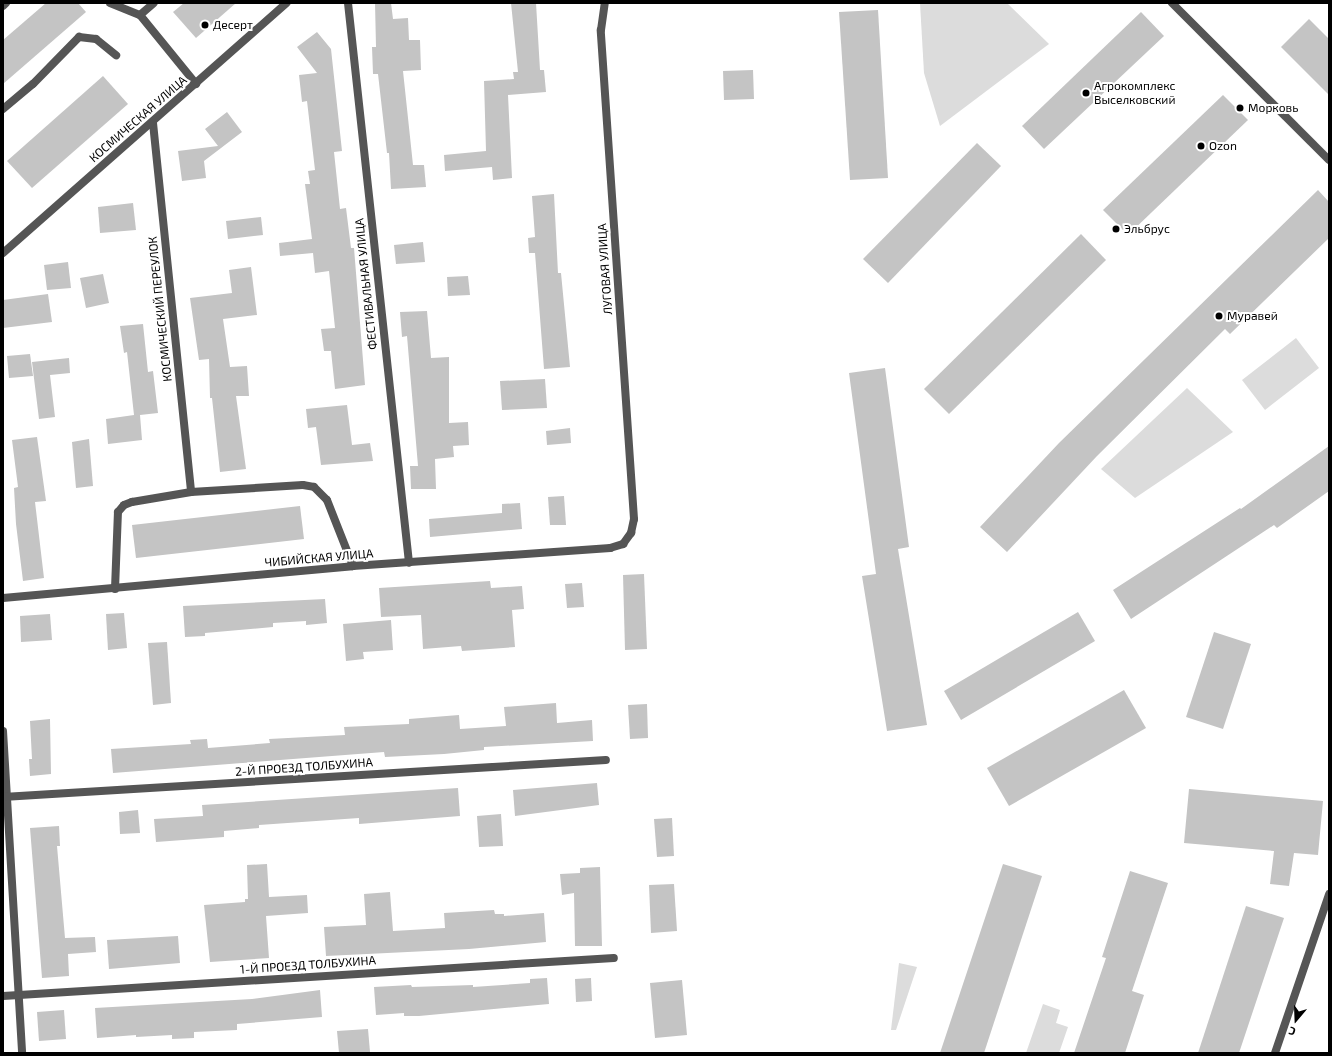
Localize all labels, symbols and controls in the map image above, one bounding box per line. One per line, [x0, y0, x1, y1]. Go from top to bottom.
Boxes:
place label: Десерт [213, 18, 253, 32]
marker: Десерт [200, 20, 210, 30]
street label: КОСМИЧЕСКАЯ УЛИЦА [86, 73, 190, 165]
place label: Агрокомплекс Выселковский [1094, 79, 1175, 107]
marker: Агрокомплекс Выселковский [1081, 88, 1091, 98]
place label: Морковь [1248, 101, 1298, 115]
marker: Морковь [1235, 103, 1245, 113]
place label: Ozon [1209, 139, 1237, 153]
marker: Ozon [1196, 141, 1206, 151]
street label: ФЕСТИВАЛЬНАЯ УЛИЦА [352, 218, 380, 350]
place label: Эльбрус [1124, 222, 1170, 236]
street label: ЛУГОВАЯ УЛИЦА [595, 223, 615, 315]
marker: Эльбрус [1111, 224, 1121, 234]
street label: КОСМИЧЕСКИЙ ПЕРЕУЛОК [145, 236, 175, 382]
place label: Муравей [1227, 309, 1278, 323]
marker: Муравей [1214, 311, 1224, 321]
street label: ЧИБИЙСКАЯ УЛИЦА [264, 546, 374, 570]
street label: 2-Й ПРОЕЗД ТОЛБУХИНА [235, 755, 373, 779]
street label: 1-Й ПРОЕЗД ТОЛБУХИНА [240, 953, 376, 977]
north arrow [1276, 1000, 1316, 1040]
text: С [1287, 1025, 1297, 1039]

